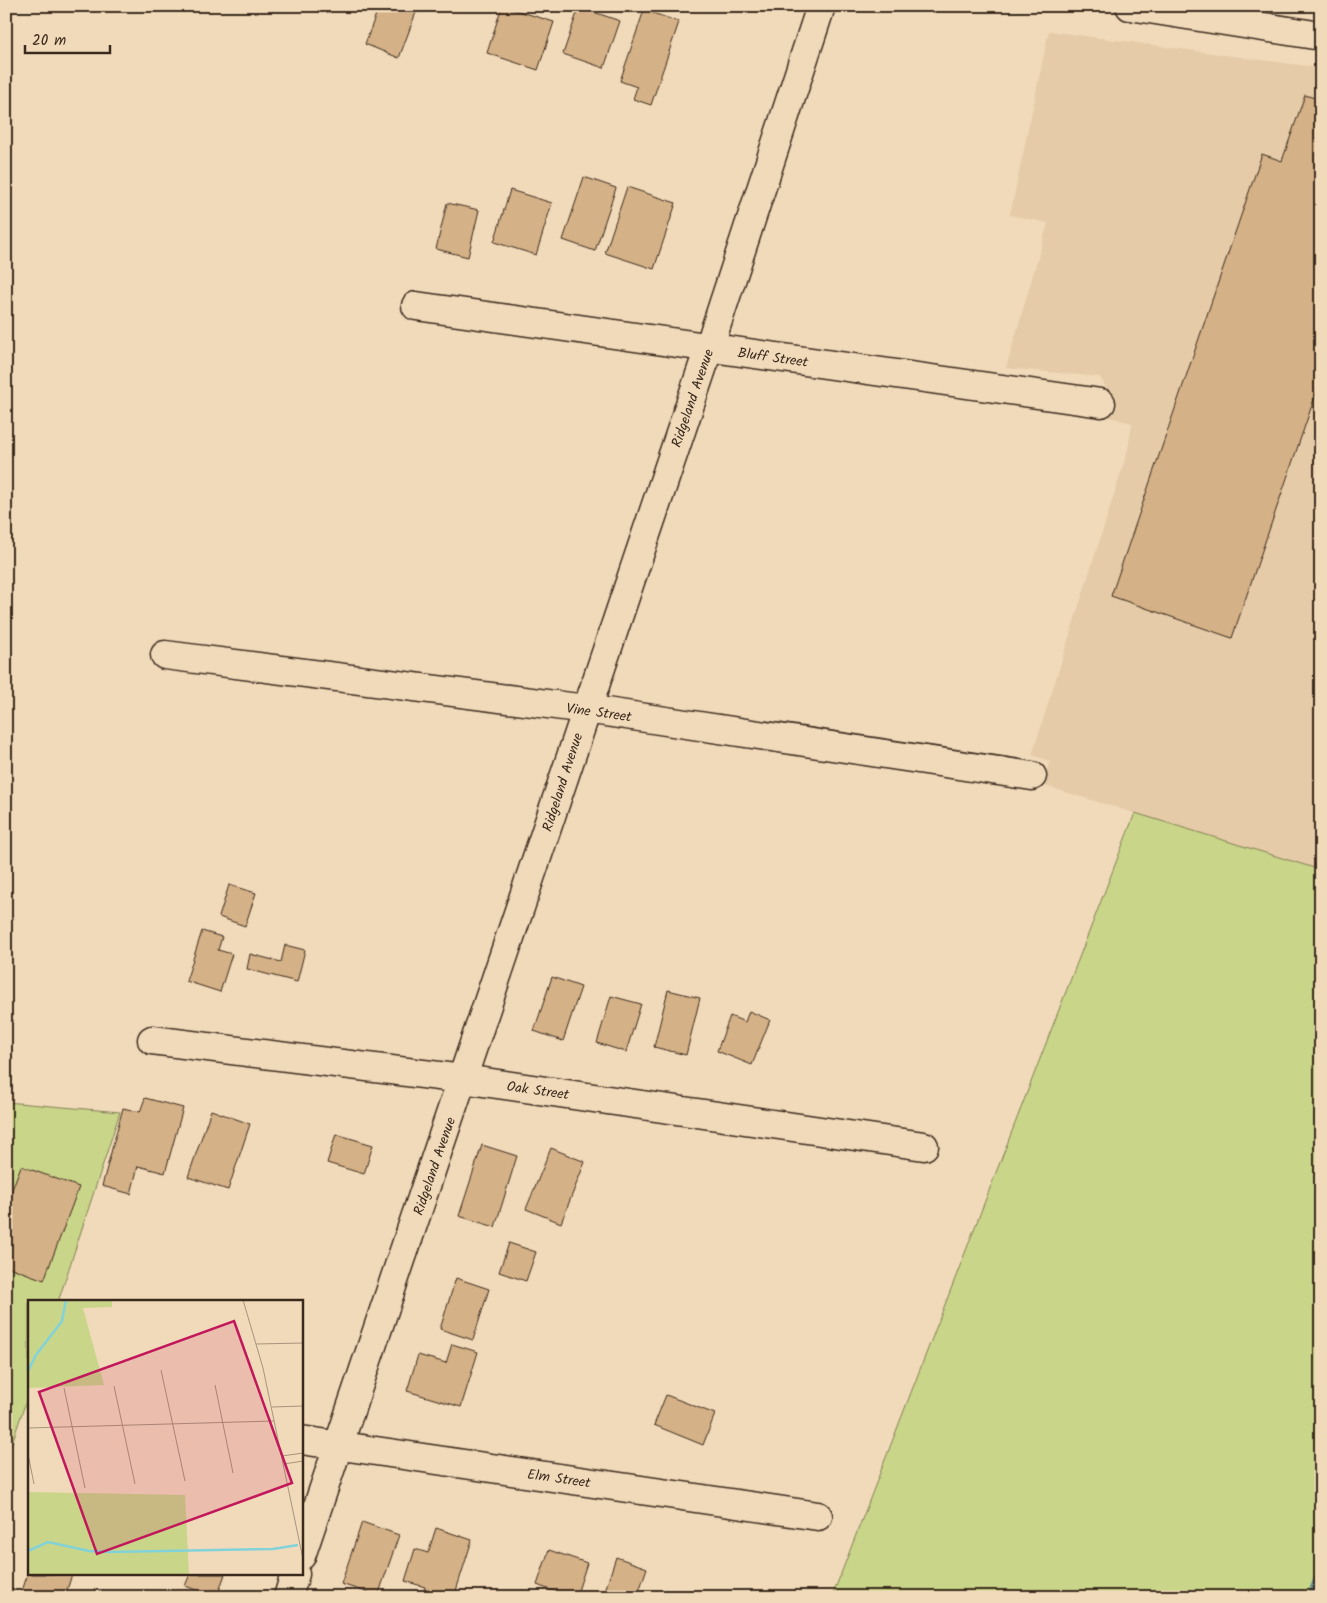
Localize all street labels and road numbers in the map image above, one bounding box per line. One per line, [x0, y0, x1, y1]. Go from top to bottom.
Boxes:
street label: Bluff Street [736, 342, 810, 374]
street label: Ridgeland Avenue [666, 346, 720, 450]
street label: Vine Street [565, 698, 633, 729]
street label: Ridgeland Avenue [537, 729, 589, 835]
street label: Oak Street [505, 1076, 571, 1106]
street label: Ridgeland Avenue [408, 1114, 462, 1218]
street label: Elm Street [526, 1464, 593, 1494]

